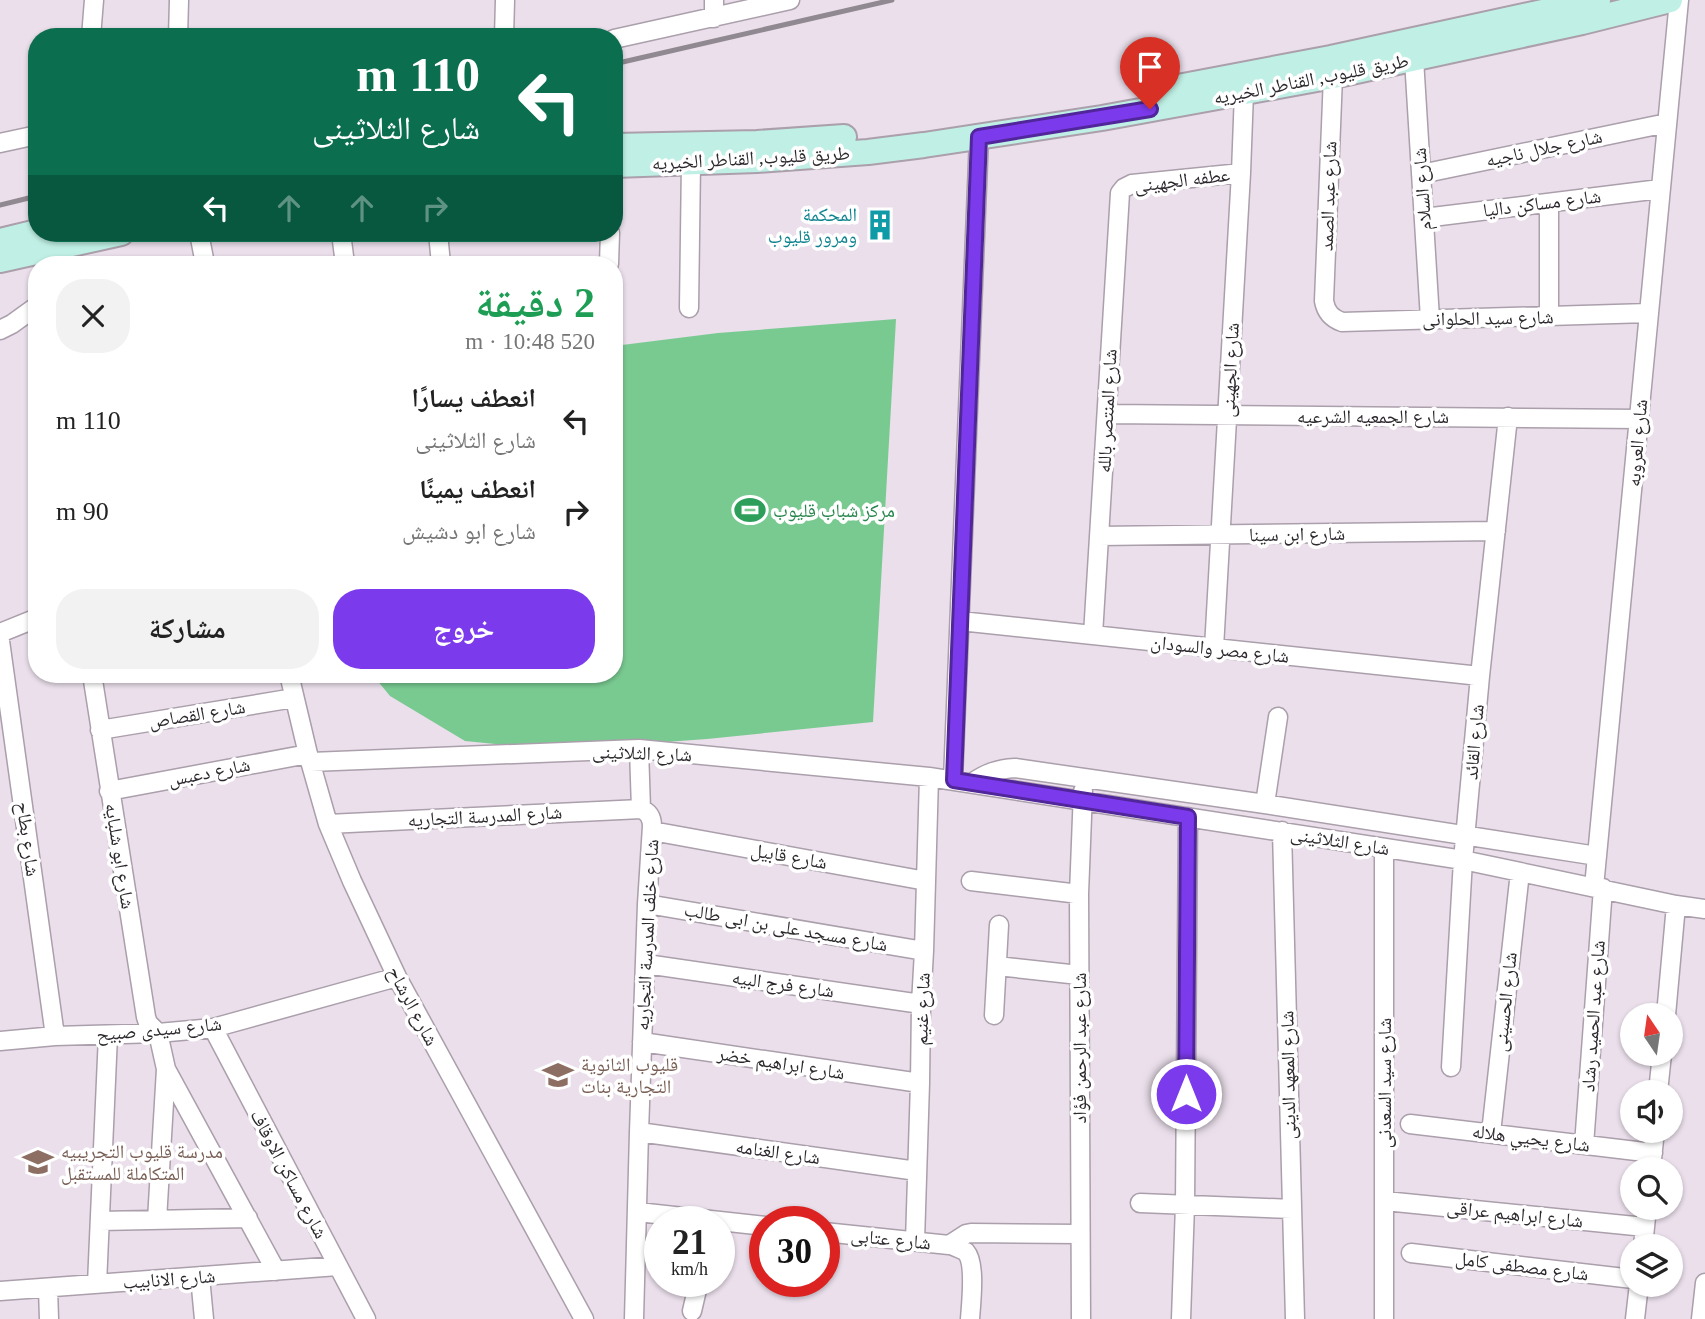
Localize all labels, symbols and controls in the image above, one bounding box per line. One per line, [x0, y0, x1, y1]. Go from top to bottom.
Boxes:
pin [1120, 37, 1180, 109]
text: 110 m [356, 47, 480, 102]
icon: arrive [1131, 48, 1169, 86]
street label: طريق قليوب, القناطر الخيريه [1212, 50, 1411, 109]
icon: left [504, 56, 595, 147]
text: شارع الثلاثينى [312, 110, 480, 146]
street label: شارع جلال ناجيه [1484, 125, 1604, 172]
street label: شارع عبد الصمد [1316, 141, 1341, 251]
street label: طريق قليوب, القناطر الخيريه [651, 142, 851, 175]
street label: شارع السلام [1409, 147, 1438, 231]
street label: عطفه الجهينى [1133, 164, 1232, 197]
street label: شارع مساكن داليا [1482, 185, 1602, 222]
icon: left [197, 189, 235, 227]
icon: ahead [270, 189, 308, 227]
icon: ahead [343, 189, 381, 227]
icon: right [416, 189, 454, 227]
place label: المحكمة ومرور قليوب [768, 204, 857, 248]
building icon: المحكمة ومرور قليوب [863, 208, 897, 242]
button: close [56, 279, 130, 353]
text: 2 دقيقة [475, 280, 595, 326]
street label: شارع سيد الحلوانى [1422, 306, 1554, 331]
street label: شارع الجهينى [1217, 322, 1244, 418]
text: 520 m · 10:48 [465, 329, 595, 354]
street label: شارع المنتصر بالله [1093, 348, 1122, 474]
text: انعطف يسارًا [412, 384, 536, 413]
street label: شارع العروبه [1623, 398, 1652, 488]
icon: left [557, 402, 595, 440]
text: 110 m [56, 406, 121, 435]
street label: شارع الجمعيه الشرعيه [1297, 406, 1449, 428]
text: شارع الثلاثينى [415, 428, 536, 453]
text: انعطف يمينًا [419, 475, 536, 504]
icon: right [557, 493, 595, 531]
sports icon: مركز شباب قليوب [733, 493, 767, 527]
text: 90 m [56, 497, 109, 526]
place label: مركز شباب قليوب [773, 500, 895, 522]
text: شارع ابو دشيش [402, 519, 536, 544]
street label: شارع ابن سينا [1249, 523, 1345, 546]
button: مشاركة [56, 589, 319, 669]
button: خروج [333, 589, 595, 669]
street label: شارع مصر والسودان [1150, 631, 1290, 668]
street label: شارع القصاص [147, 696, 247, 733]
street label: شارع القائد [1460, 703, 1489, 781]
street label: شارع الثلاثينى [592, 741, 692, 766]
street label: شارع دعبس [166, 754, 252, 791]
street label: شارع بطاح [11, 800, 44, 878]
street label: شارع المدرسة التجاريه [407, 801, 563, 832]
street label: شارع ابو شلبايه [100, 802, 139, 911]
street label: شارع الثلاثينى [1289, 823, 1391, 860]
street label: شارع خلف المدرسة التجاريه [631, 839, 664, 1031]
street label: شارع قابيل [749, 839, 829, 874]
street label: شارع مسجد على بن ابى طالب [682, 899, 889, 956]
street label: شارع عبد الحميد رشاد [1577, 939, 1610, 1093]
street label: شارع الحسينى [1489, 951, 1522, 1053]
street label: شارع الرشاح [383, 963, 443, 1050]
street label: شارع فرج البيه [730, 966, 835, 1003]
street label: شارع غنيم [910, 972, 936, 1046]
street label: شارع عبد الرحمن فؤاد [1069, 972, 1091, 1124]
north arrow [1620, 1003, 1684, 1066]
map controls [1620, 1003, 1683, 1297]
street label: شارع المعهد الدينى [1276, 1010, 1301, 1140]
street label: شارع سيدى صبيح [95, 1013, 223, 1047]
street label: شارع سيد السعدنى [1374, 1018, 1396, 1148]
street label: شارع ابراهيم خضر [715, 1042, 846, 1085]
place label: قليوب الثانوية التجارية بنات [581, 1054, 678, 1098]
position arrow [1149, 1057, 1223, 1131]
school or university icon: قليوب الثانوية التجارية بنات [541, 1058, 575, 1092]
button: sound [1620, 1080, 1683, 1143]
street label: شارع مساكن الاوقاف [245, 1106, 332, 1242]
street label: شارع يحيي هلاله [1470, 1120, 1591, 1160]
street label: شارع الغنامه [734, 1136, 822, 1169]
place label: مدرسة قليوب التجريبيه المتكاملة للمستقبل [61, 1141, 223, 1185]
school or university icon: مدرسة قليوب التجريبيه المتكاملة للمستقبل [21, 1145, 55, 1179]
button: search [1620, 1157, 1683, 1220]
street label: شارع ابراهيم عراقى [1446, 1196, 1584, 1234]
speed limit sign: 30 [749, 1206, 840, 1297]
text: 21 [672, 1223, 707, 1262]
street label: شارع عتابى [850, 1224, 932, 1255]
button: layers [1620, 1234, 1683, 1297]
street label: شارع مصطفى كامل [1454, 1247, 1590, 1286]
text: km/h [671, 1259, 708, 1279]
street label: شارع الانابيب [122, 1265, 216, 1294]

